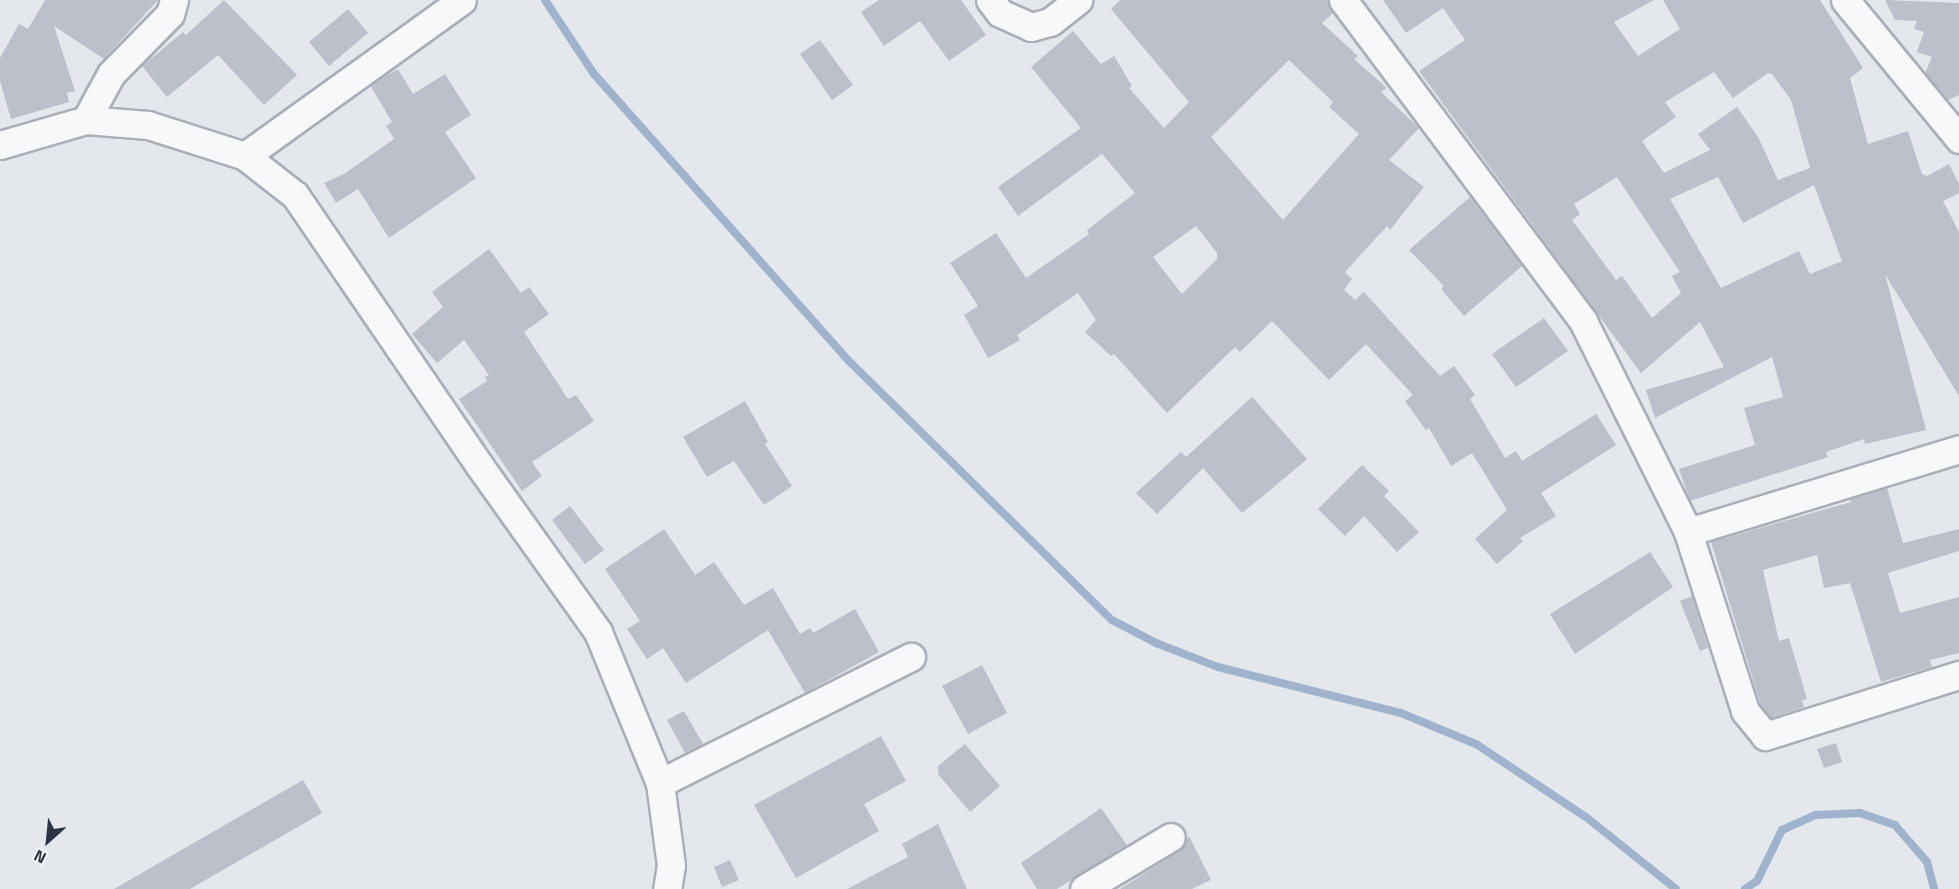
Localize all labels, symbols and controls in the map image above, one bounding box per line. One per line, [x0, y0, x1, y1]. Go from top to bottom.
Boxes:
north arrow [18, 811, 78, 871]
text: N [29, 844, 50, 870]

